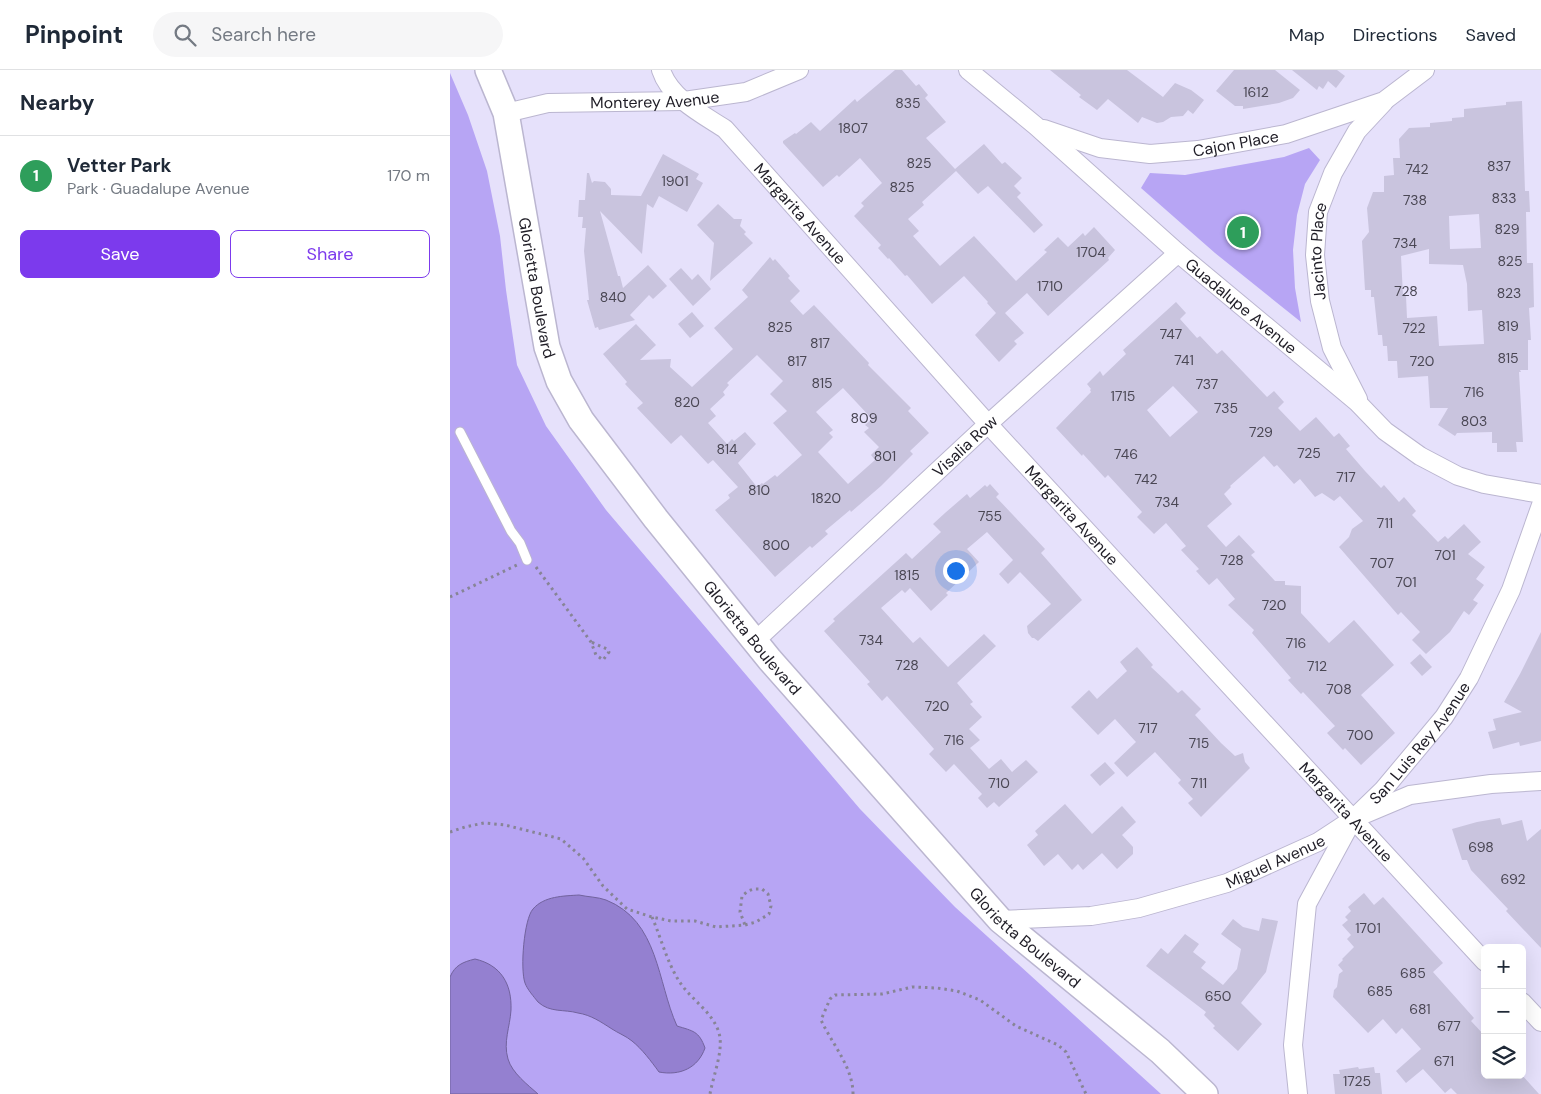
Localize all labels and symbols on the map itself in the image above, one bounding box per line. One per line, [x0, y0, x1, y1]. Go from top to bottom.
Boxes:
house number: 1612 [1243, 83, 1269, 101]
street label: Monterey Avenue [590, 86, 721, 113]
house number: 835 [895, 94, 921, 112]
house number: 1807 [838, 119, 868, 137]
street label: Cajon Place [1191, 126, 1280, 162]
house number: 825 [907, 154, 931, 172]
house number: 837 [1487, 157, 1511, 175]
street label: Margarita Avenue [749, 159, 851, 269]
house number: 742 [1405, 160, 1429, 178]
house number: 1901 [661, 172, 689, 190]
house number: 825 [890, 178, 914, 196]
house number: 833 [1491, 189, 1517, 207]
house number: 738 [1403, 191, 1427, 209]
street label: Jacinto Place [1305, 199, 1332, 301]
pin: 1 [1227, 213, 1259, 251]
street label: Glorietta Boulevard [513, 216, 560, 361]
house number: 829 [1495, 220, 1520, 238]
house number: 734 [1393, 234, 1417, 252]
house number: 1704 [1076, 243, 1106, 261]
house number: 825 [1498, 252, 1522, 270]
street label: Guadalupe Avenue [1181, 253, 1301, 359]
house number: 1710 [1037, 277, 1063, 295]
house number: 728 [1394, 282, 1418, 300]
house number: 823 [1497, 284, 1521, 302]
house number: 840 [600, 288, 626, 306]
house number: 819 [1497, 317, 1519, 335]
house number: 825 [768, 318, 792, 336]
house number: 722 [1402, 319, 1426, 337]
house number: 747 [1160, 325, 1182, 343]
house number: 817 [810, 334, 830, 352]
house number: 815 [1497, 349, 1519, 367]
house number: 741 [1174, 351, 1194, 369]
house number: 817 [787, 352, 807, 370]
house number: 720 [1410, 352, 1434, 370]
house number: 815 [811, 374, 833, 392]
house number: 737 [1196, 375, 1218, 393]
house number: 716 [1464, 383, 1484, 401]
house number: 1715 [1111, 387, 1135, 405]
house number: 820 [674, 393, 700, 411]
house number: 735 [1214, 399, 1238, 417]
house number: 809 [851, 409, 878, 427]
street label: Visalia Row [928, 410, 1002, 482]
house number: 803 [1461, 412, 1487, 430]
house number: 729 [1249, 423, 1273, 441]
house number: 814 [716, 440, 738, 458]
house number: 725 [1297, 444, 1321, 462]
house number: 746 [1114, 445, 1138, 463]
house number: 801 [874, 447, 896, 465]
street label: Margarita Avenue [1020, 461, 1123, 570]
house number: 717 [1336, 468, 1356, 486]
house number: 742 [1134, 470, 1158, 488]
house number: 810 [748, 481, 770, 499]
house number: 1820 [811, 489, 841, 507]
house number: 734 [1155, 493, 1179, 511]
house number: 755 [978, 507, 1002, 525]
house number: 711 [1377, 514, 1393, 532]
house number: 800 [762, 536, 790, 554]
house number: 701 [1434, 546, 1456, 564]
house number: 728 [1220, 551, 1244, 569]
house number: 707 [1370, 554, 1394, 572]
your location [943, 558, 969, 584]
house number: 1815 [894, 566, 920, 584]
house number: 701 [1395, 573, 1417, 591]
street label: Glorietta Boulevard [699, 576, 806, 699]
house number: 720 [1262, 596, 1286, 614]
house number: 734 [859, 631, 883, 649]
house number: 716 [1286, 634, 1306, 652]
house number: 728 [895, 656, 919, 674]
house number: 712 [1307, 657, 1327, 675]
street label: San Luis Rey Avenue [1365, 678, 1475, 809]
house number: 708 [1326, 680, 1352, 698]
house number: 720 [925, 697, 949, 715]
house number: 717 [1138, 719, 1158, 737]
house number: 700 [1347, 726, 1373, 744]
house number: 716 [944, 731, 964, 749]
house number: 715 [1189, 734, 1209, 752]
street label: Margarita Avenue [1294, 758, 1397, 867]
house number: 710 [988, 774, 1010, 792]
house number: 711 [1191, 774, 1207, 792]
street label: Miguel Avenue [1222, 830, 1329, 893]
house number: 698 [1468, 838, 1494, 856]
house number: 692 [1500, 870, 1526, 888]
street label: Glorietta Boulevard [965, 883, 1085, 993]
house number: 1701 [1355, 919, 1381, 937]
house number: 685 [1400, 964, 1426, 982]
house number: 685 [1367, 982, 1393, 1000]
house number: 650 [1205, 987, 1231, 1005]
house number: 681 [1409, 1000, 1431, 1018]
house number: 677 [1437, 1017, 1461, 1035]
house number: 671 [1434, 1052, 1454, 1070]
house number: 1725 [1343, 1072, 1371, 1090]

